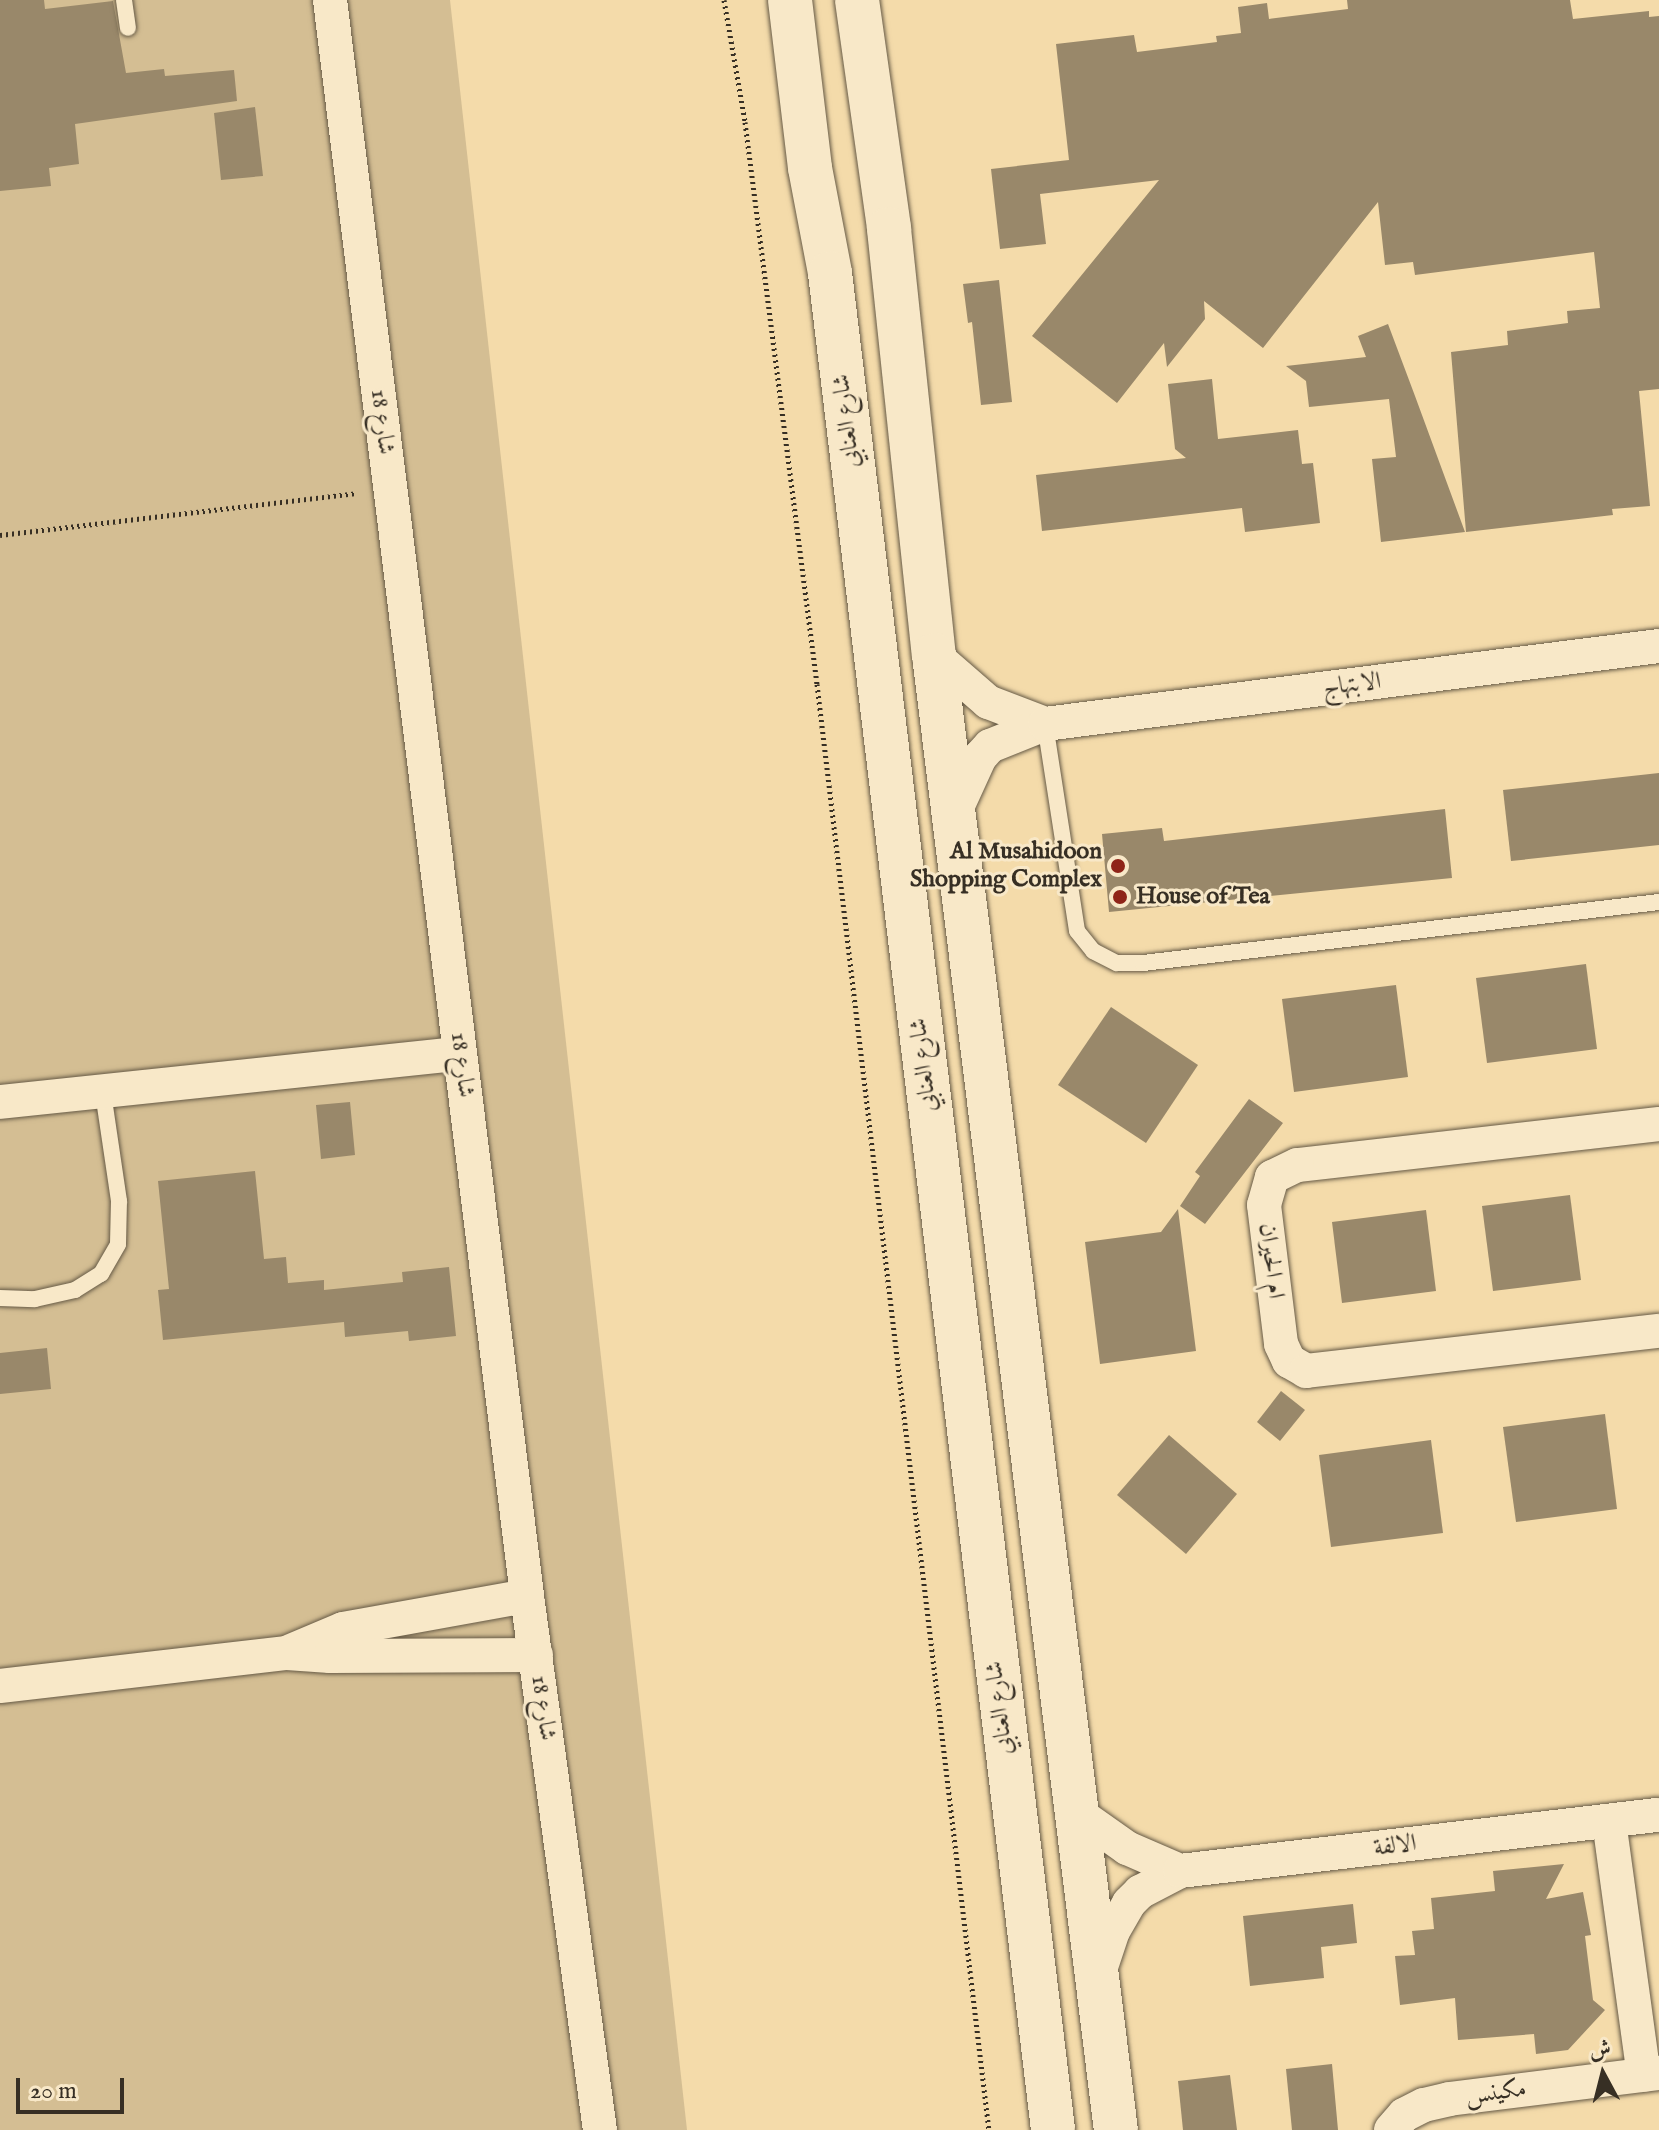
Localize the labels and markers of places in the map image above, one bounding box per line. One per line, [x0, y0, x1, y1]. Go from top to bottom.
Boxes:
place label: Al Musahidoon Shopping Complex [910, 838, 1102, 894]
marker: Al Musahidoon Shopping Complex [1109, 857, 1127, 875]
place label: House of Tea [1136, 883, 1270, 911]
marker: House of Tea [1111, 888, 1129, 906]

